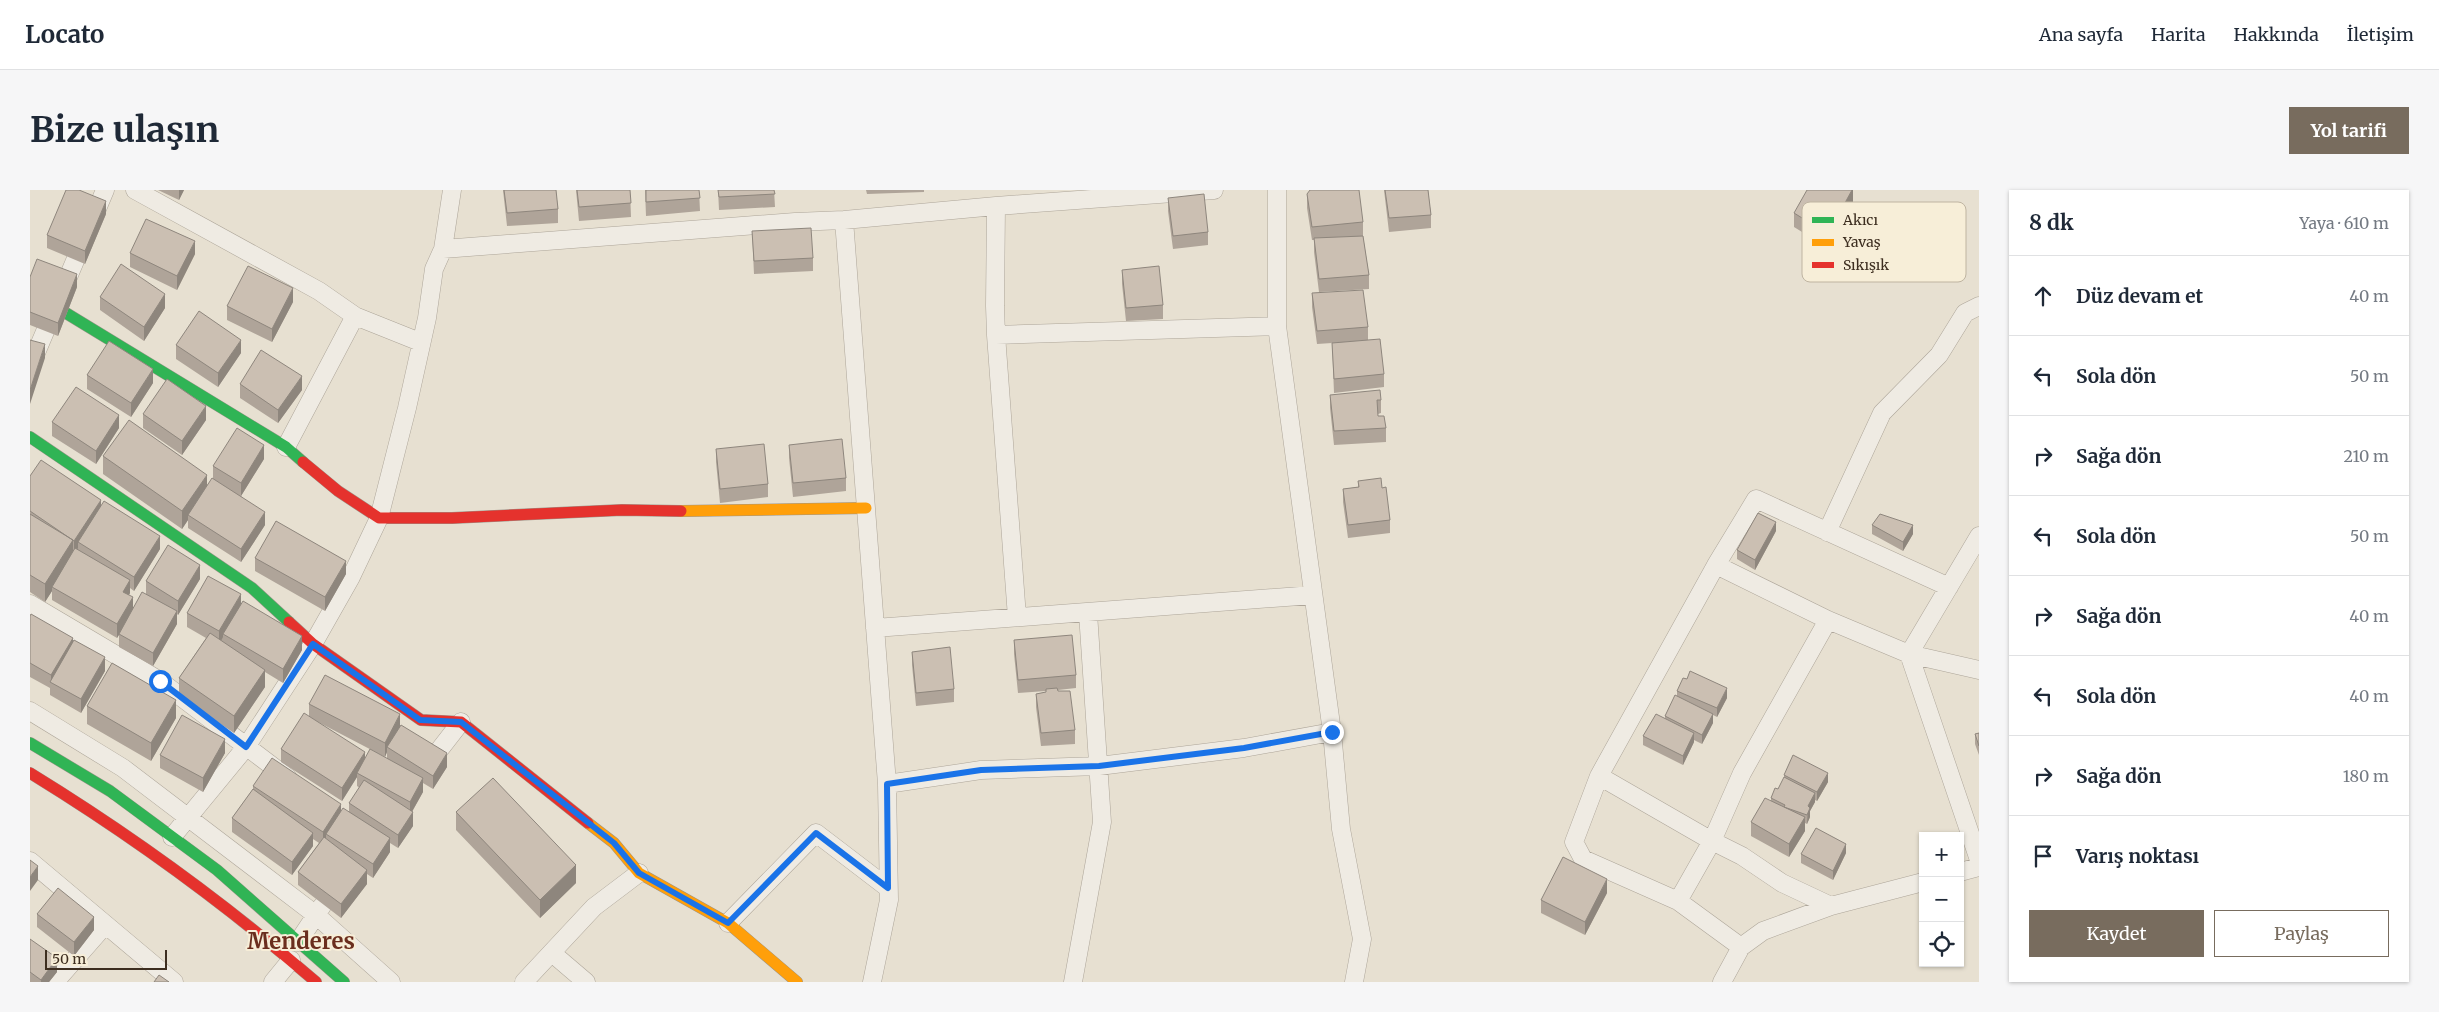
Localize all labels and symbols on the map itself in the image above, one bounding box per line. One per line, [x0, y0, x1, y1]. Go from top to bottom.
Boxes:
legend [1802, 202, 1966, 282]
text: Akıcı [1842, 211, 1878, 229]
text: Yavaş [1842, 233, 1881, 251]
text: Sıkışık [1843, 256, 1889, 274]
route start [149, 670, 172, 693]
route end [1321, 721, 1344, 744]
district label: Menderes [247, 927, 355, 955]
scale bar [45, 947, 168, 970]

